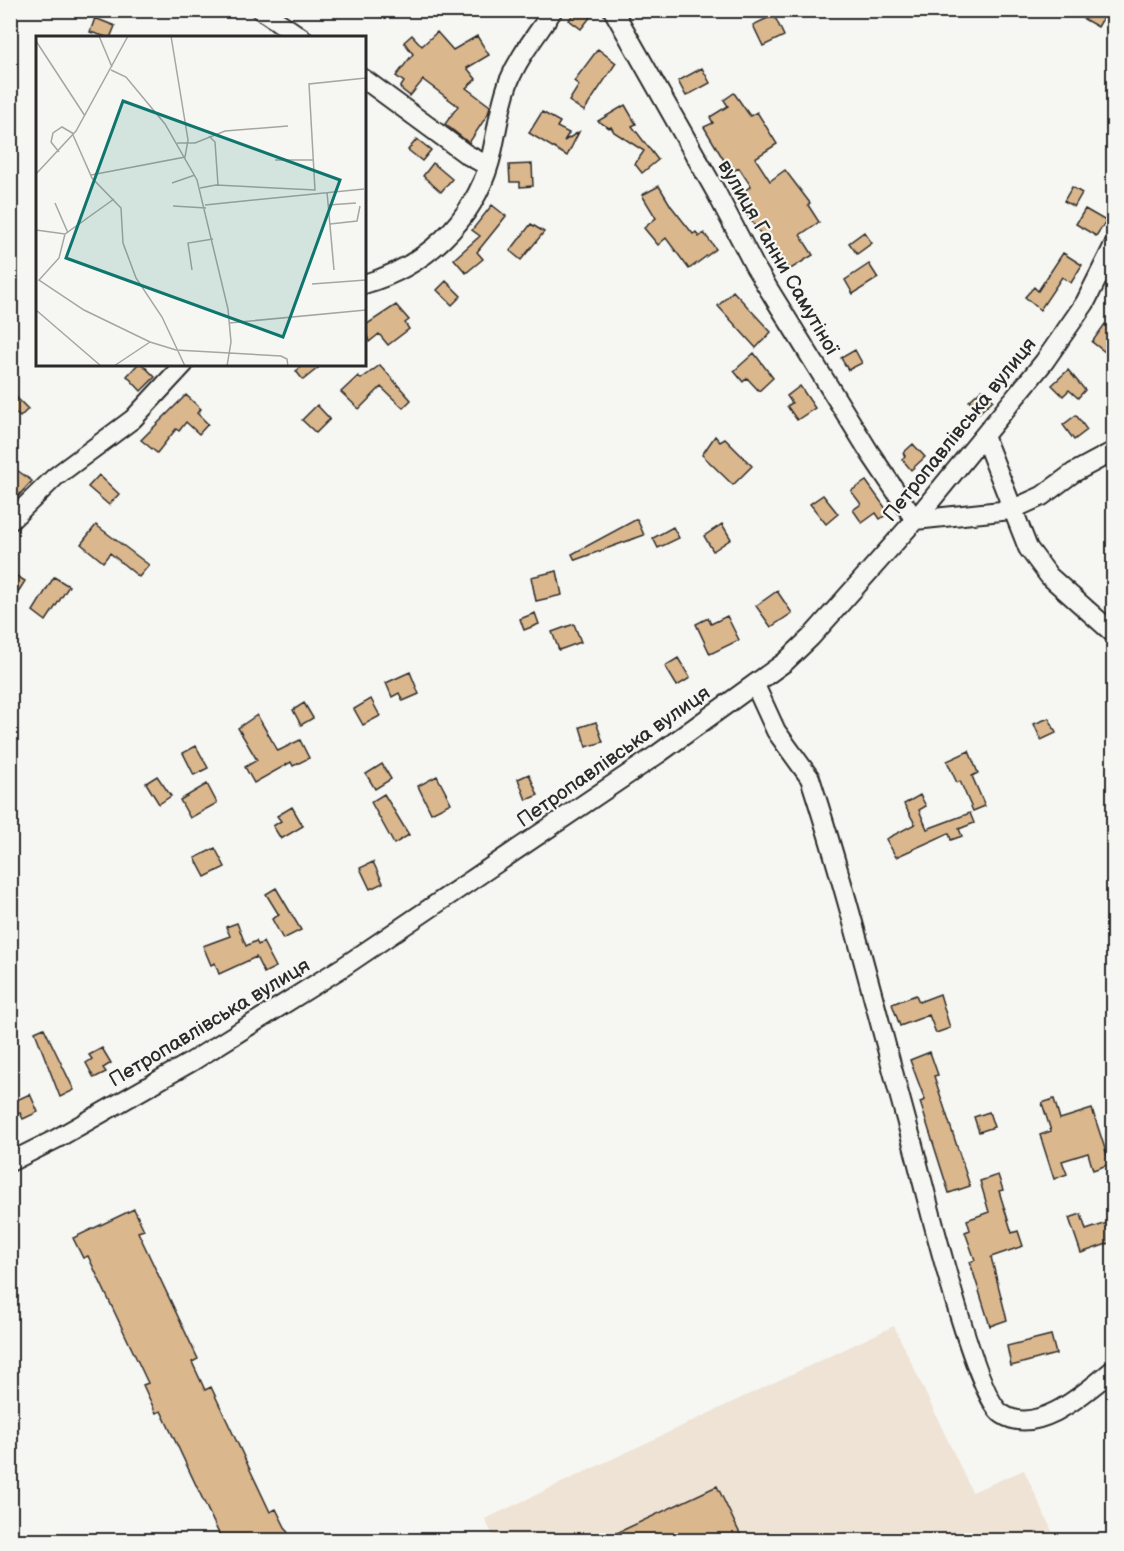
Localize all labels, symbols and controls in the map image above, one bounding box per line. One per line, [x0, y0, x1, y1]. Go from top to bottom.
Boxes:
inset map [36, 36, 366, 366]
street label: вулиця Ганни Самутіної [712, 156, 844, 360]
street label: Петропавлівська вулиця [878, 333, 1041, 527]
street label: Петропавлівська вулиця [512, 681, 715, 833]
street label: Петропавлівська вулиця [105, 953, 314, 1092]

